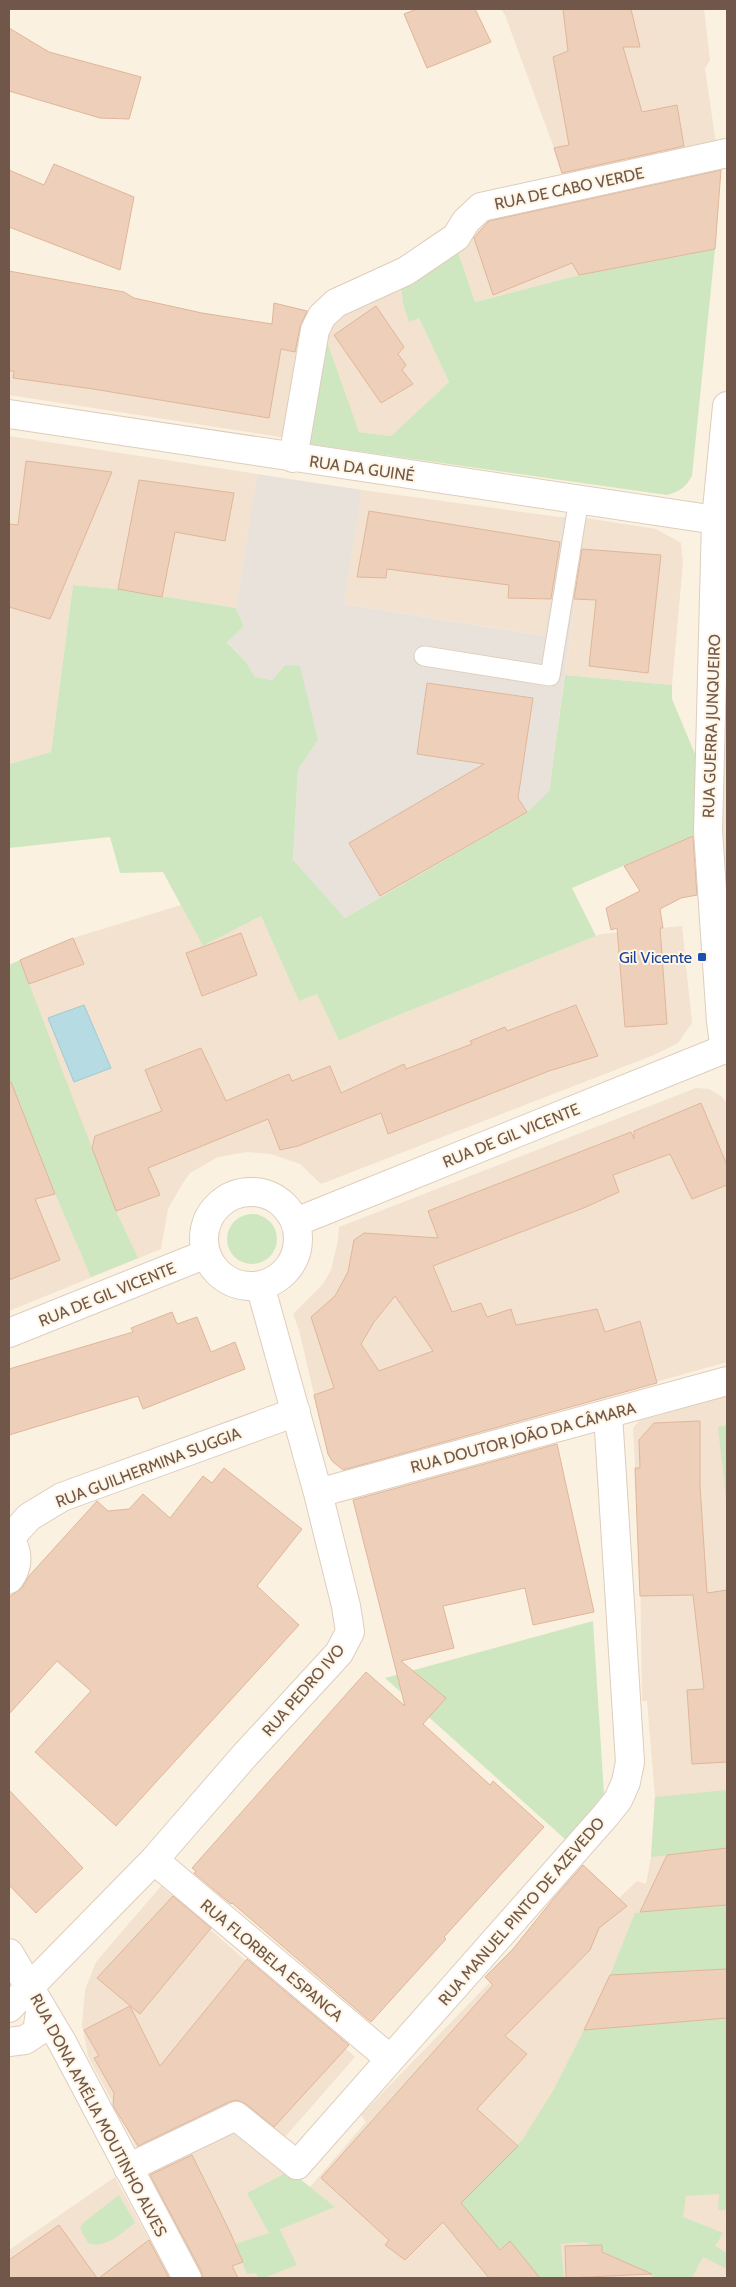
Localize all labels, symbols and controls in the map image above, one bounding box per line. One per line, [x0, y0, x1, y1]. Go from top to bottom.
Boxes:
street label: RUA DE CABO VERDE [493, 163, 646, 214]
street label: RUA DA GUINÉ [308, 452, 416, 485]
street label: RUA GUERRA JUNQUEIRO [699, 634, 724, 818]
place label: Gil Vicente [619, 948, 692, 967]
marker: Gil Vicente [696, 951, 708, 963]
street label: RUA DE GIL VICENTE [440, 1099, 583, 1172]
street label: RUA DE GIL VICENTE [36, 1258, 179, 1331]
street label: RUA DOUTOR JOÃO DA CÂMARA [408, 1398, 638, 1477]
street label: RUA GUILHERMINA SUGGIA [53, 1423, 244, 1512]
street label: RUA PEDRO IVO [258, 1640, 348, 1740]
street label: RUA MANUEL PINTO DE AZEVEDO [434, 1813, 608, 2009]
street label: RUA FLORBELA ESPANCA [197, 1895, 347, 2026]
street label: RUA DONA AMÉLIA MOUTINHO ALVES [26, 1991, 171, 2240]

